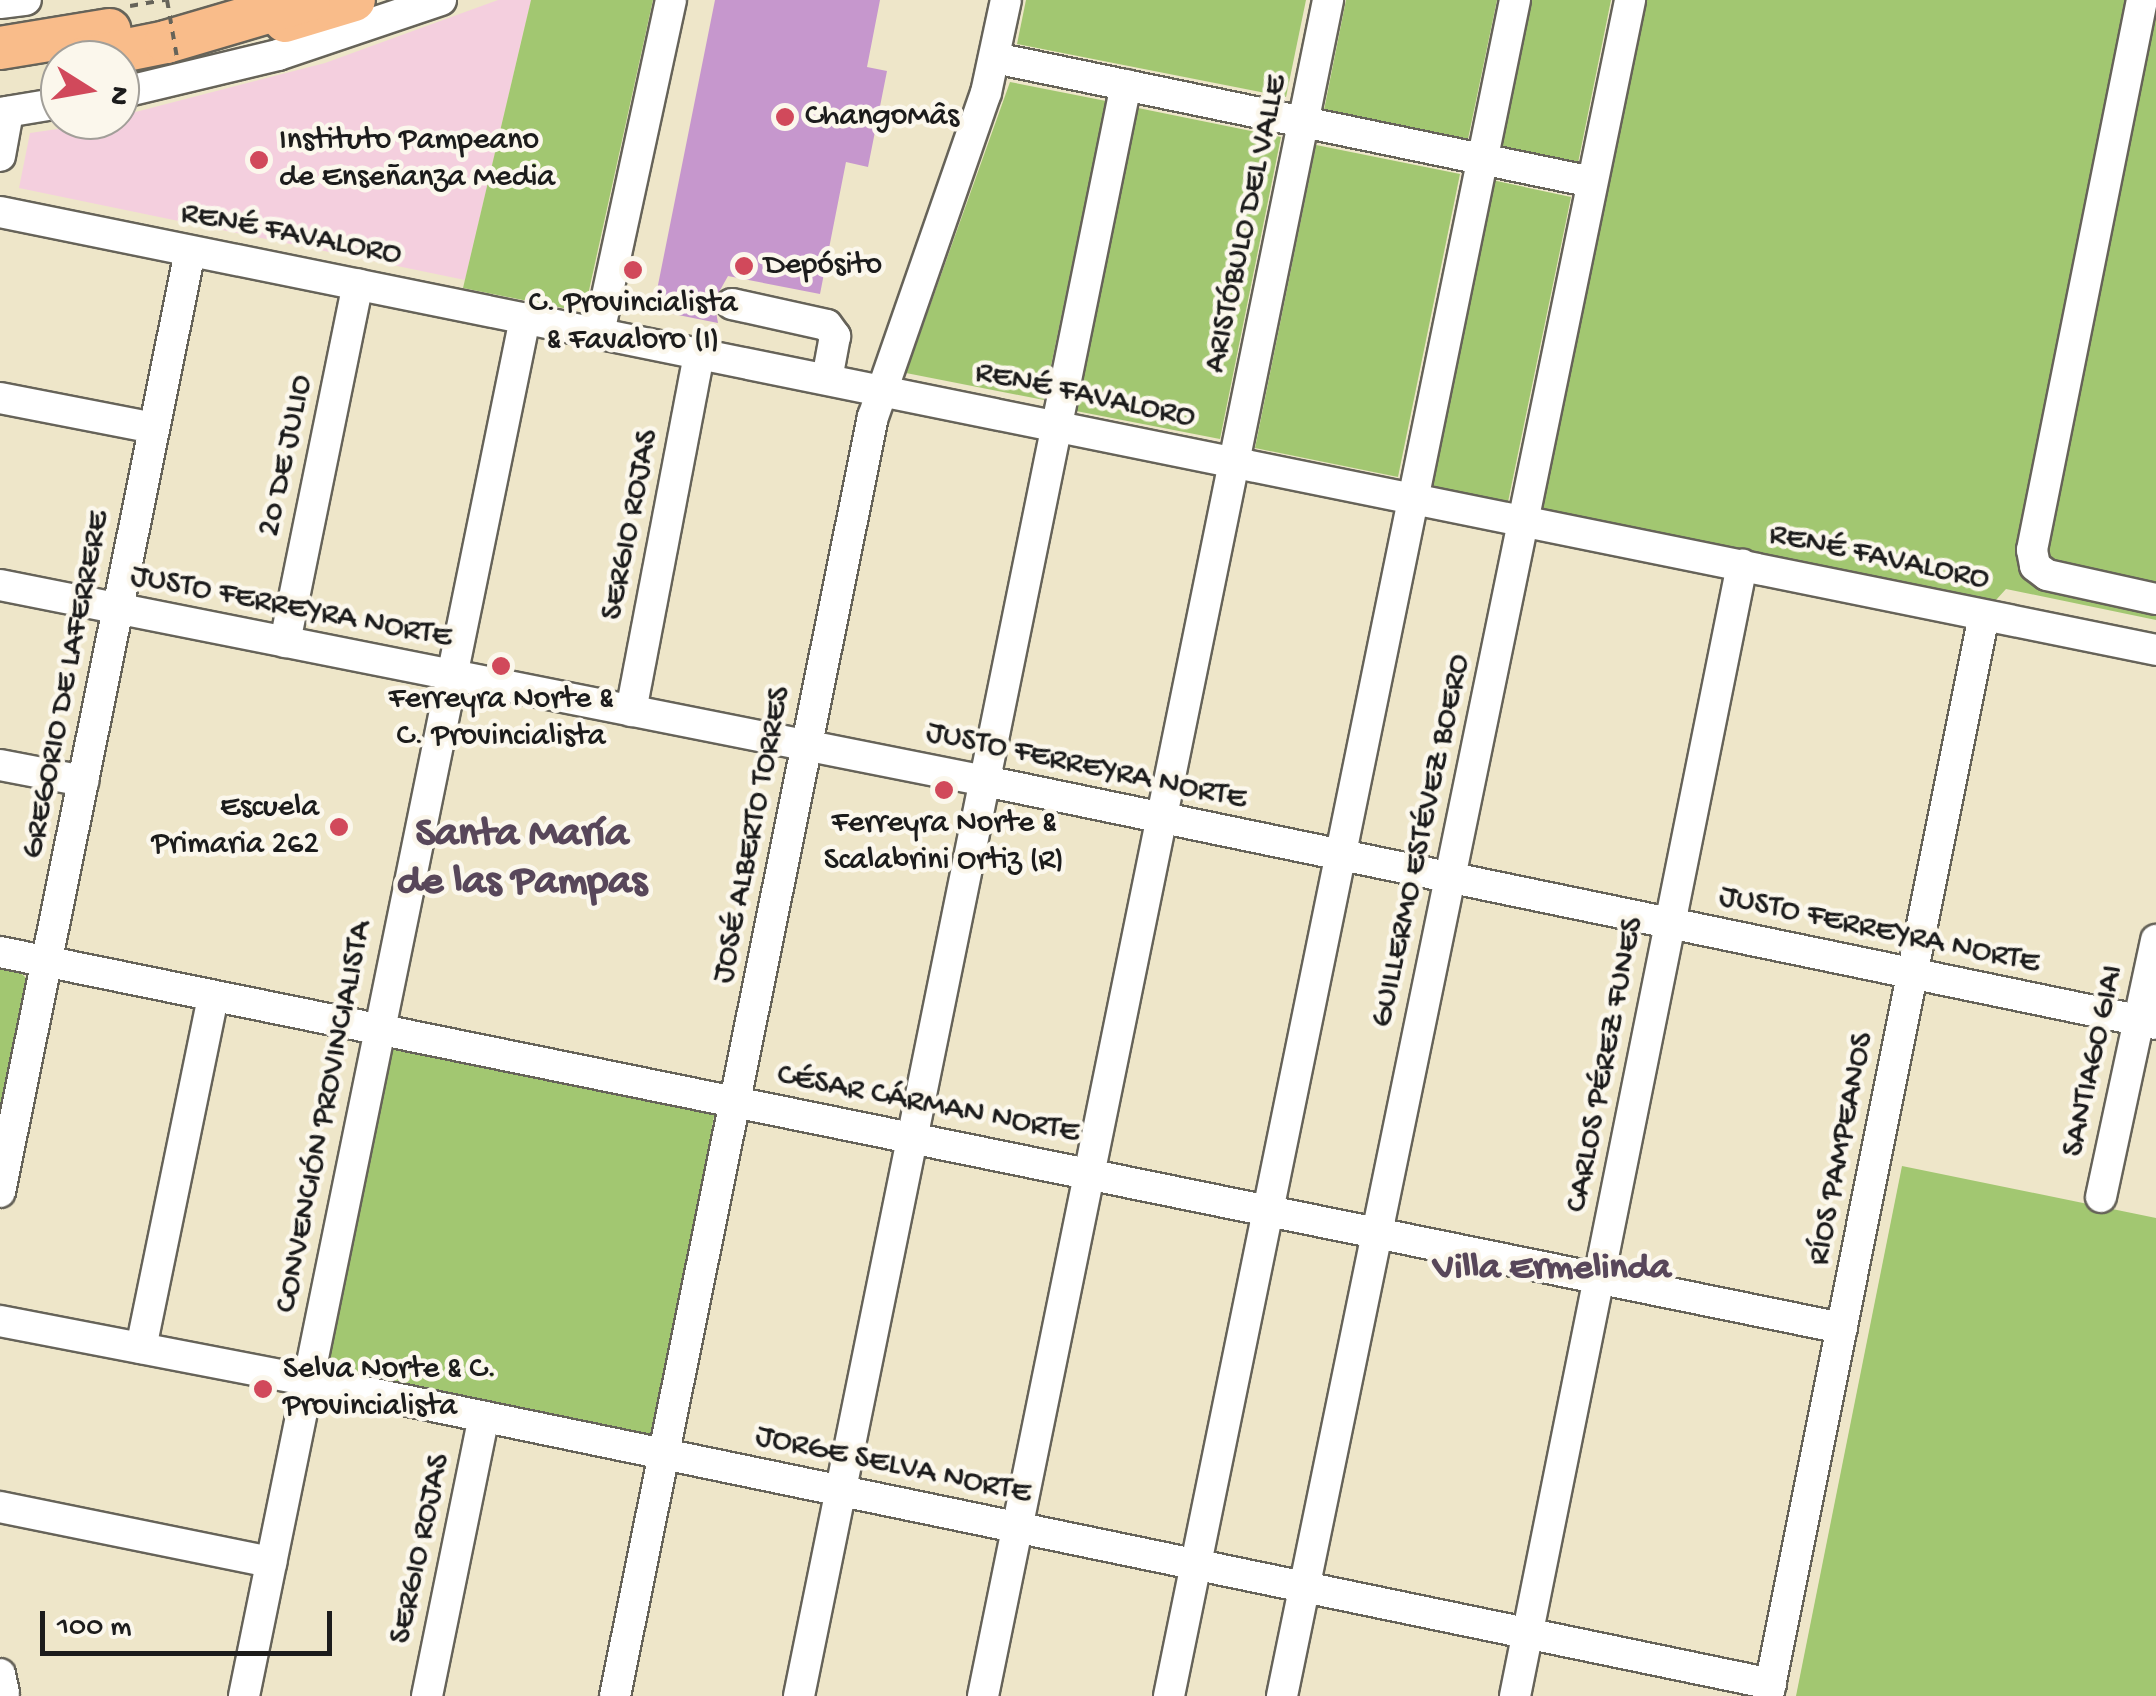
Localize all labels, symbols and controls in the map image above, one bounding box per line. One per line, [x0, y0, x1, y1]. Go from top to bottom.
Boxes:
north arrow [40, 40, 140, 140]
street label: ARISTÓBULO DEL VALLE [1197, 72, 1297, 376]
text: N [100, 83, 136, 108]
place label: ChangoMâs [805, 98, 959, 136]
marker: ChangoMâs [774, 106, 796, 128]
place label: Instituto Pampeano de Enseñanza Media [279, 123, 555, 198]
marker: Instituto Pampeano de Enseñanza Media [248, 149, 270, 171]
street label: RENÉ FAVALORO [177, 195, 405, 275]
place label: Depósito [764, 247, 882, 285]
marker: Depósito [733, 255, 755, 277]
marker: C. Provincialista & Favaloro (I) [622, 259, 644, 281]
place label: C. Provincialista & Favaloro (I) [529, 286, 737, 361]
street label: RENÉ FAVALORO [971, 354, 1199, 438]
street label: 20 DE JULIO [251, 372, 323, 540]
street label: SERGIO ROJAS [594, 427, 668, 623]
street label: GREGORIO DE LAFERRERE [14, 508, 120, 862]
street label: RENÉ FAVALORO [1765, 516, 1993, 600]
street label: JUSTO FERREYRA NORTE [127, 558, 455, 658]
street label: GUILLERMO ESTÉVEZ BOERO [1364, 651, 1480, 1031]
marker: Ferreyra Norte & C. Provincialista [490, 655, 512, 677]
place label: Ferreyra Norte & C. Provincialista [388, 682, 614, 757]
street label: JOSÉ ALBERTO TORRES [705, 683, 801, 987]
street label: JUSTO FERREYRA NORTE [922, 714, 1250, 820]
marker: Ferreyra Norte & Scalabrini Ortiz (R) [933, 779, 955, 801]
place label: Escuela Primaria 262 [151, 790, 319, 865]
place label: Ferreyra Norte & Scalabrini Ortiz (R) [824, 806, 1064, 881]
district label: Santa María de las Pampas [397, 811, 647, 909]
marker: Escuela Primaria 262 [328, 816, 350, 838]
street label: JUSTO FERREYRA NORTE [1715, 878, 2043, 984]
street label: CARLOS PÉREZ FUNES [1559, 914, 1653, 1216]
street label: CONVENCIÓN PROVINCIALISTA [268, 918, 382, 1316]
street label: SANTIAGO GIAI [2055, 962, 2133, 1160]
street label: RÍOS PAMPEANOS [1801, 1029, 1883, 1269]
street label: CÉSAR CÁRMAN NORTE [774, 1057, 1082, 1153]
district label: Villa Ermelinda [1433, 1247, 1671, 1293]
place label: Selva Norte & C. Provincialista [283, 1352, 497, 1427]
marker: Selva Norte & C. Provincialista [252, 1378, 274, 1400]
street label: JORGE SELVA NORTE [752, 1418, 1034, 1514]
street label: SERGIO ROJAS [382, 1451, 460, 1647]
scale bar [45, 1591, 338, 1653]
text: 100 m [57, 1611, 132, 1646]

